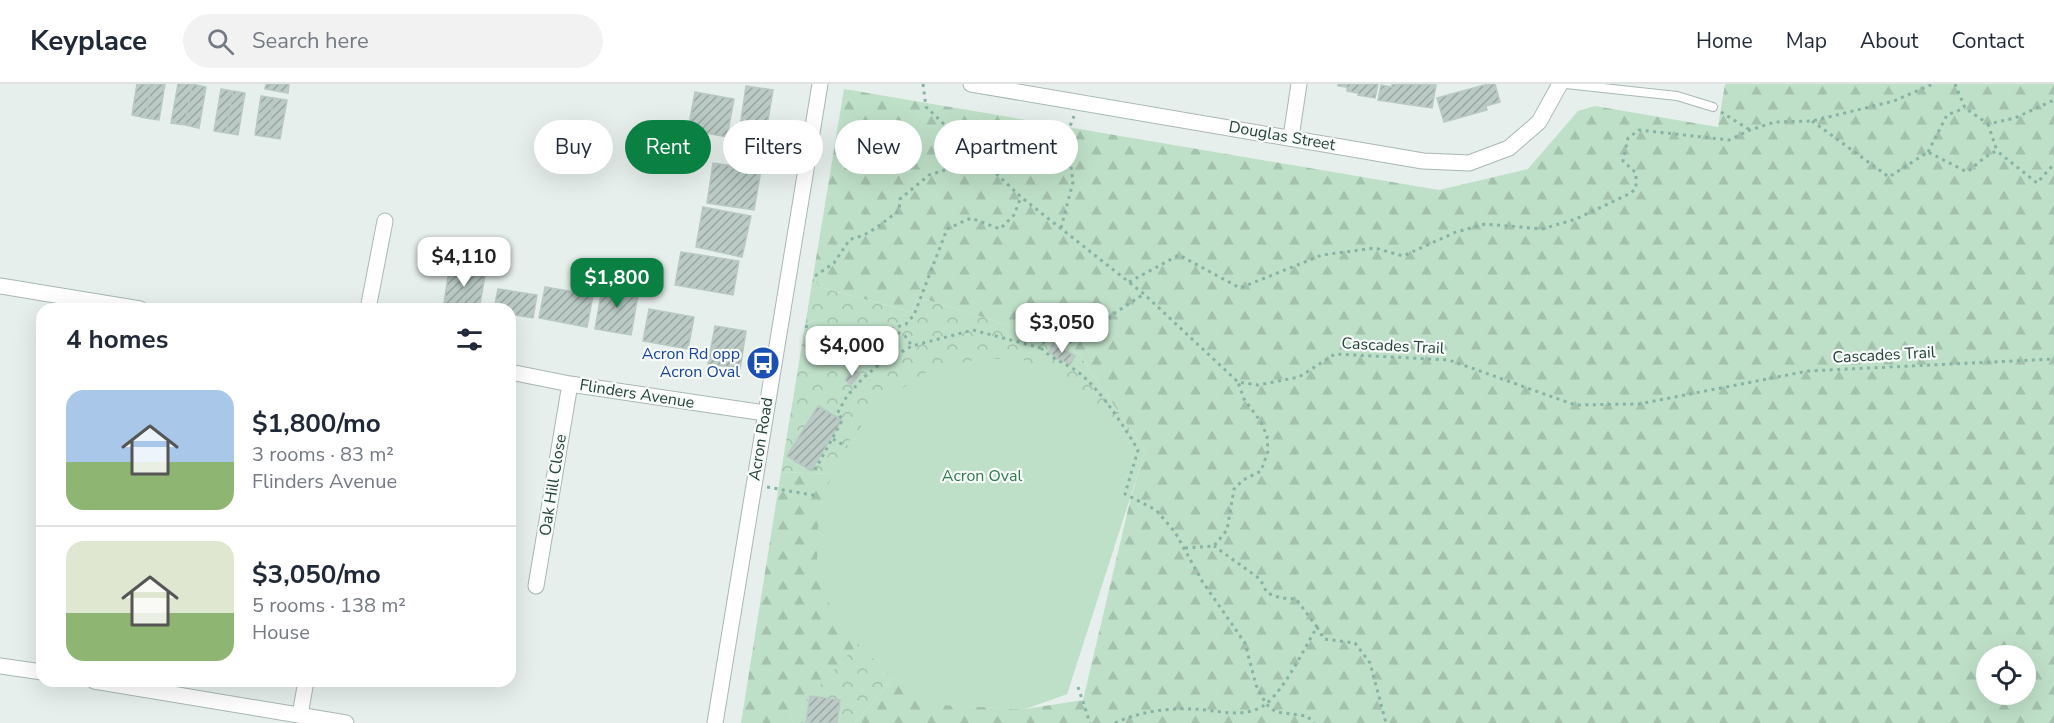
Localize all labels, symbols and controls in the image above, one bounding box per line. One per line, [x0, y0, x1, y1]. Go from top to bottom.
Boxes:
search box [183, 14, 603, 68]
text: Keyplace [30, 22, 147, 60]
icon: search [204, 25, 237, 58]
text: Search here [252, 26, 369, 56]
text: Home [1696, 27, 1753, 55]
text: Map [1786, 27, 1827, 55]
text: About [1860, 27, 1918, 55]
text: Contact [1951, 27, 2024, 55]
street label: Douglas Street [1227, 116, 1337, 156]
chip: Buy [534, 120, 613, 174]
chip: Rent [625, 120, 711, 174]
chip: Filters [723, 120, 823, 174]
chip: New [835, 120, 922, 174]
chip: Apartment [934, 120, 1078, 174]
pin: $4,110 [415, 237, 513, 288]
text: $4,110 [432, 243, 496, 270]
pin: $1,800 [568, 258, 666, 309]
text: $1,800 [585, 264, 649, 291]
pin: $3,050 [1013, 303, 1111, 354]
text: $3,050 [1030, 309, 1094, 336]
text: 4 homes [66, 322, 168, 357]
icon: filters [453, 323, 486, 356]
pin: $4,000 [803, 326, 901, 377]
text: $4,000 [820, 332, 884, 359]
street label: Cascades Trail [1341, 332, 1445, 360]
street label: Cascades Trail [1832, 341, 1936, 369]
place label: Acron Rd opp Acron Oval [642, 343, 740, 383]
bus stop icon: Acron Rd opp Acron Oval [745, 345, 781, 381]
street label: Flinders Avenue [578, 374, 696, 414]
street label: Acron Road [744, 396, 778, 482]
text: $1,800/mo [252, 406, 381, 441]
icon: home [114, 414, 186, 486]
street label: Oak Hill Close [534, 432, 572, 538]
text: 3 rooms · 83 m² [252, 441, 394, 468]
park label: Acron Oval [942, 465, 1022, 487]
text: Flinders Avenue [252, 468, 397, 495]
text: $3,050/mo [252, 557, 381, 592]
icon: home [114, 565, 186, 637]
text: 5 rooms · 138 m² [252, 592, 406, 619]
text: House [252, 619, 310, 646]
map controls [1976, 645, 2036, 705]
button: locate [1976, 645, 2036, 705]

